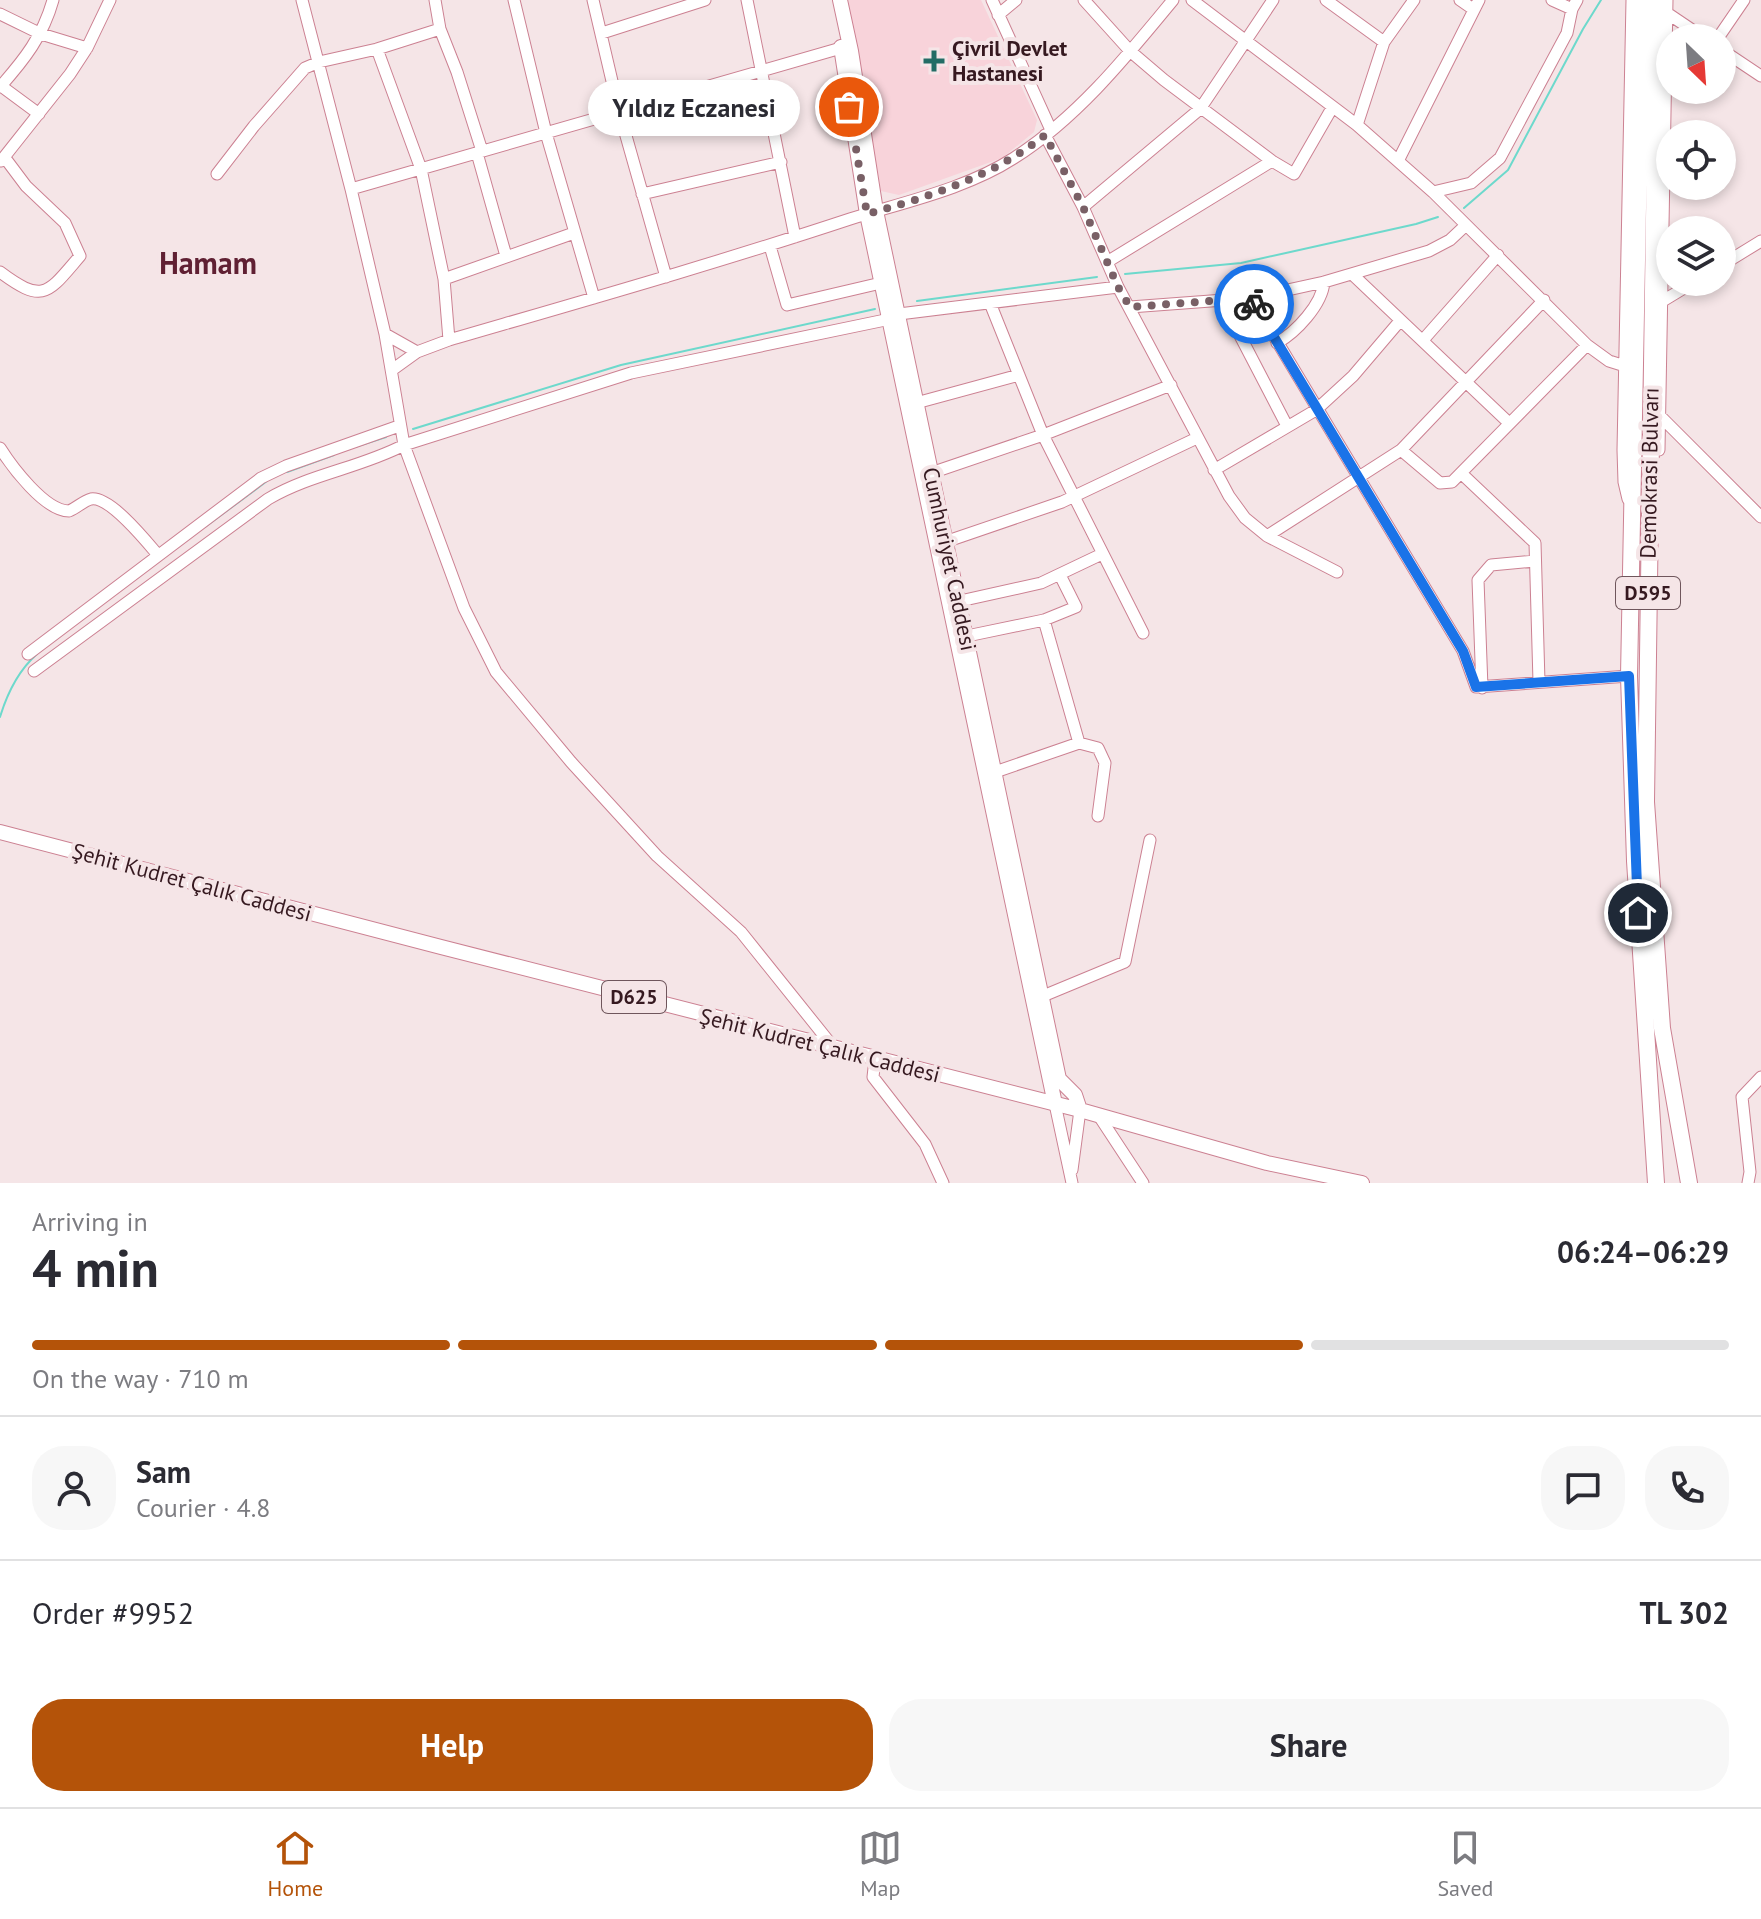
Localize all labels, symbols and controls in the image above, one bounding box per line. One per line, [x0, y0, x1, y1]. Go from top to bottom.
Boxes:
north arrow [1656, 24, 1736, 104]
map controls [1656, 24, 1736, 296]
place label: Çivril Devlet Hastanesi [952, 34, 1068, 87]
marker: Çivril Devlet Hastanesi [923, 50, 945, 72]
pin [815, 73, 883, 141]
callout: Yıldız Eczanesi [589, 79, 801, 135]
icon: bag [827, 85, 871, 129]
text: Yıldız Eczanesi [612, 91, 776, 124]
button: locate [1656, 120, 1736, 200]
button: layers [1656, 216, 1736, 296]
district label: Hamam [159, 243, 257, 282]
courier [1214, 264, 1294, 344]
icon: bike [1232, 282, 1276, 326]
street label: Demokrasi Bulvarı [1634, 387, 1664, 559]
street label: Cumhuriyet Caddesi [917, 465, 983, 653]
road number: D595 [1616, 577, 1680, 609]
street label: Şehit Kudret Çalık Caddesi [69, 837, 315, 927]
pin [1604, 879, 1672, 947]
icon: home [1616, 891, 1660, 935]
road number: D625 [602, 981, 666, 1013]
street label: Şehit Kudret Çalık Caddesi [697, 1002, 943, 1088]
text: Arriving in [32, 1205, 148, 1238]
text: 06:24–06:29 [1557, 1232, 1729, 1271]
text: 4 min [32, 1234, 159, 1301]
text: On the way · 710 m [32, 1362, 249, 1395]
button: person [32, 1446, 116, 1530]
button: chat [1541, 1446, 1625, 1530]
button: phone [1645, 1446, 1729, 1530]
text: Sam [136, 1452, 191, 1491]
text: Courier · 4.8 [136, 1491, 270, 1524]
text: Order #9952 [32, 1593, 194, 1632]
text: TL 302 [1639, 1593, 1729, 1632]
button: Help [32, 1699, 873, 1791]
button: Share [889, 1699, 1729, 1791]
tab: Home [268, 1826, 323, 1902]
tab: Map [858, 1826, 902, 1902]
tab: Saved [1437, 1826, 1493, 1902]

